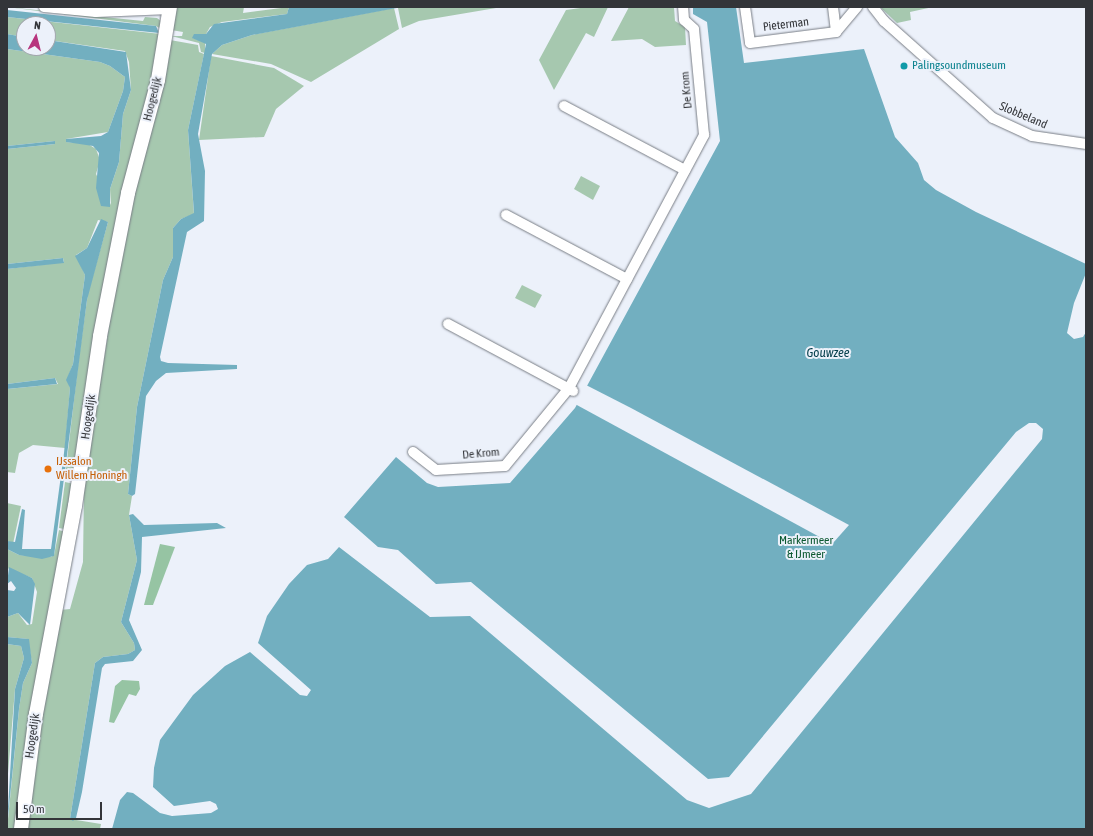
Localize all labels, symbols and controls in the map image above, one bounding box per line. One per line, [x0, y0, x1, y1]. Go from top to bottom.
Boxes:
street label: Pieterman [762, 15, 810, 35]
north arrow [16, 16, 56, 56]
text: N [33, 19, 41, 31]
place label: Palingsoundmuseum [912, 59, 1006, 73]
marker: Palingsoundmuseum [899, 61, 909, 71]
street label: De Krom [678, 71, 696, 109]
street label: Hoogedijk [141, 75, 165, 123]
street label: Slobbeland [997, 99, 1049, 133]
water label: Gouwzee [806, 345, 850, 361]
street label: Hoogedijk [79, 394, 99, 440]
street label: De Krom [462, 445, 500, 463]
place label: IJssalon Willem Honingh [56, 455, 127, 483]
marker: IJssalon Willem Honingh [43, 464, 53, 474]
park label: Markermeer & IJmeer [779, 534, 833, 562]
street label: Hoogedijk [23, 713, 43, 759]
scale bar [18, 794, 104, 820]
text: 50 m [23, 802, 45, 816]

